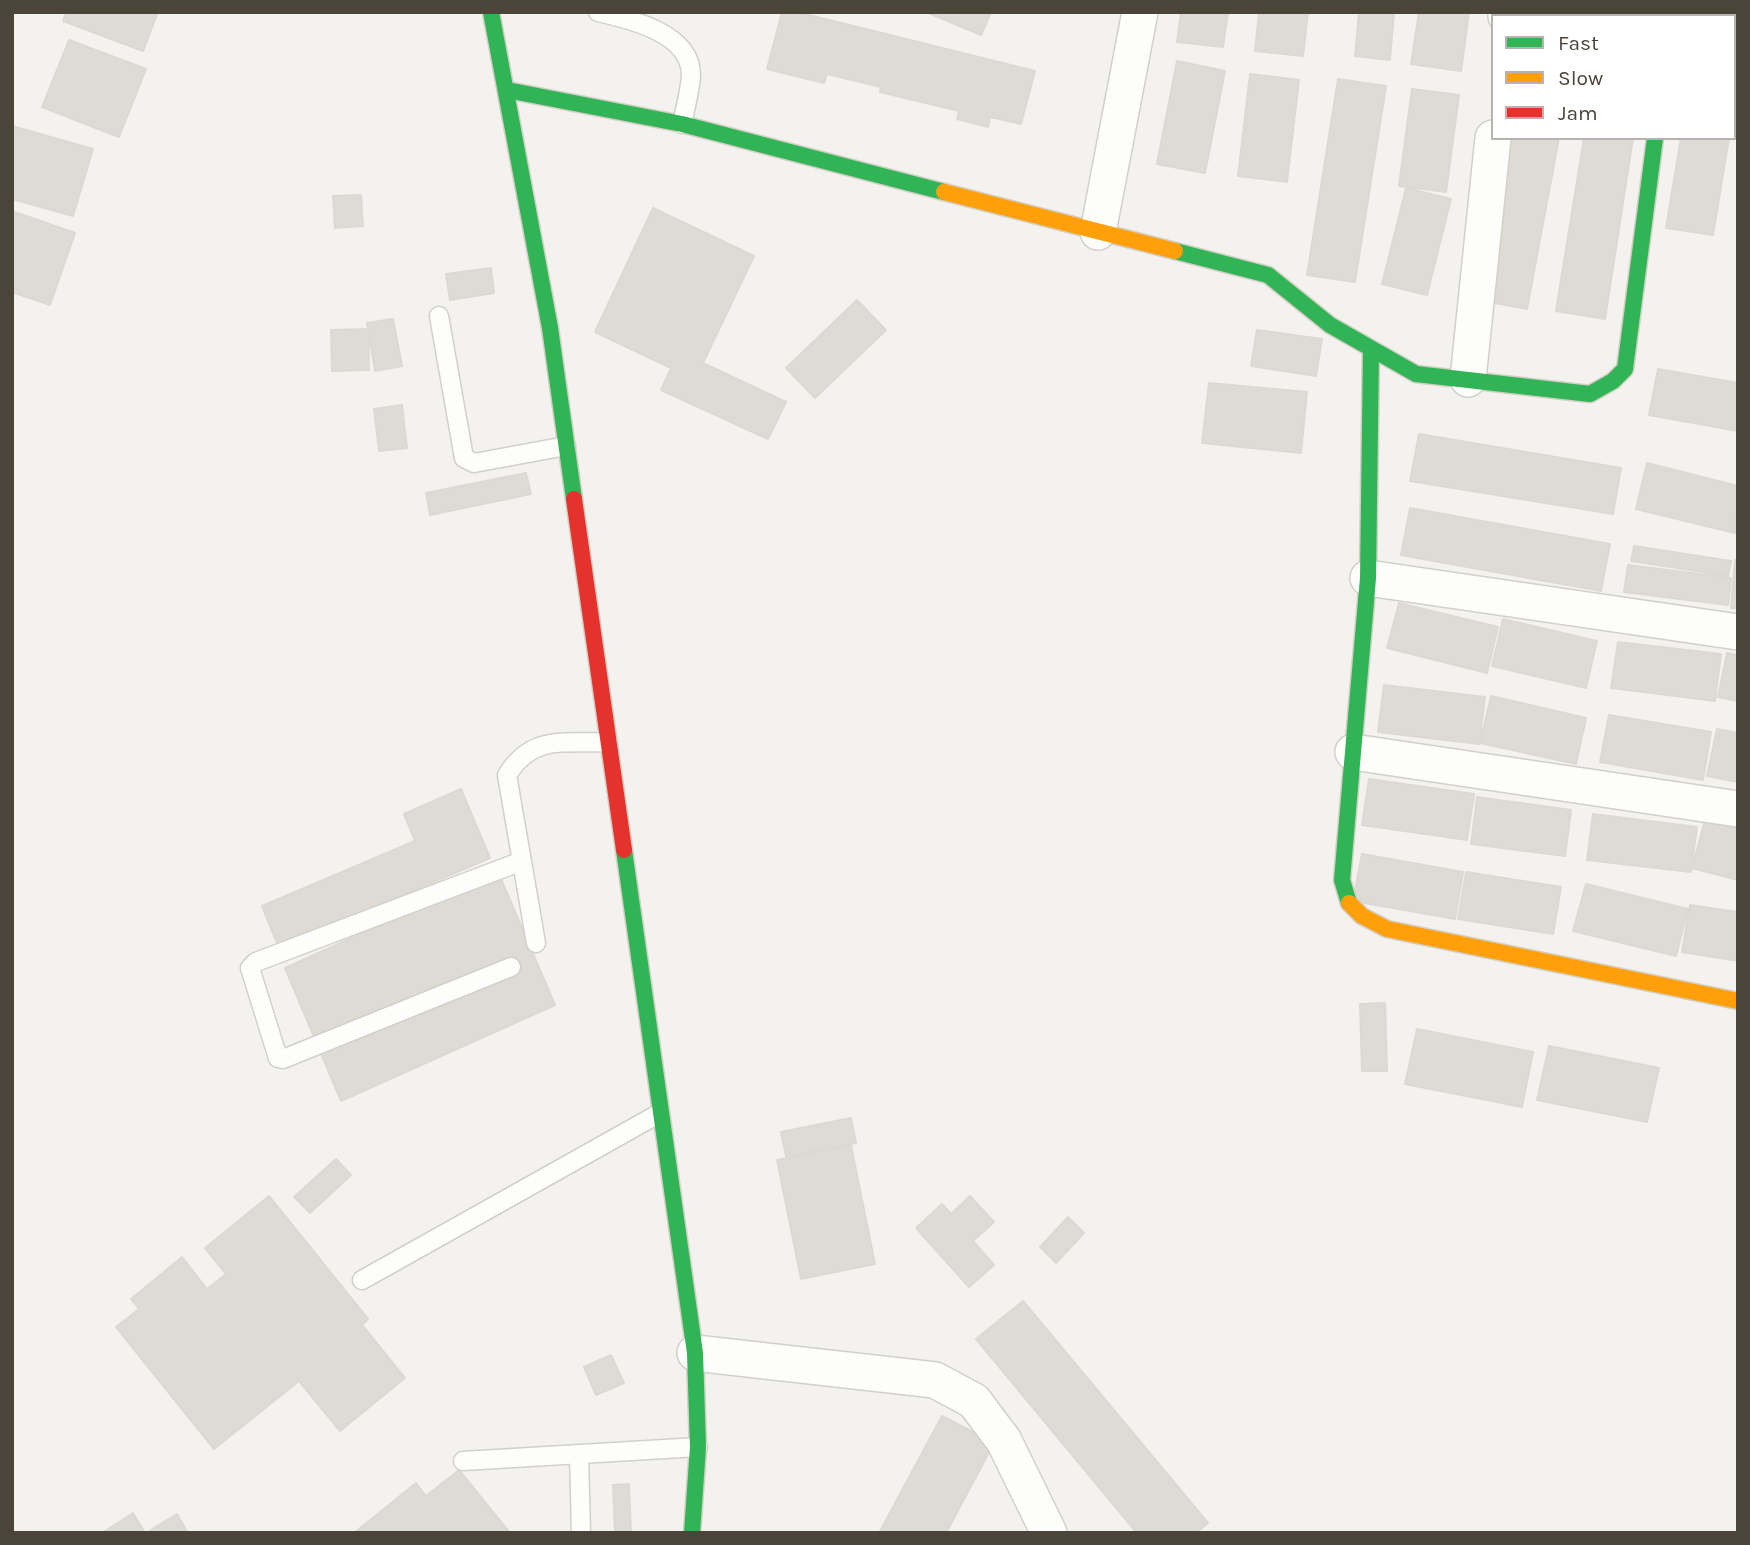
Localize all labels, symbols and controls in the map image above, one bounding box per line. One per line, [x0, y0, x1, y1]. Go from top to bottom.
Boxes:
legend [1491, 14, 1736, 140]
text: Fast [1558, 31, 1599, 55]
text: Slow [1558, 66, 1603, 90]
text: Jam [1558, 101, 1598, 125]

